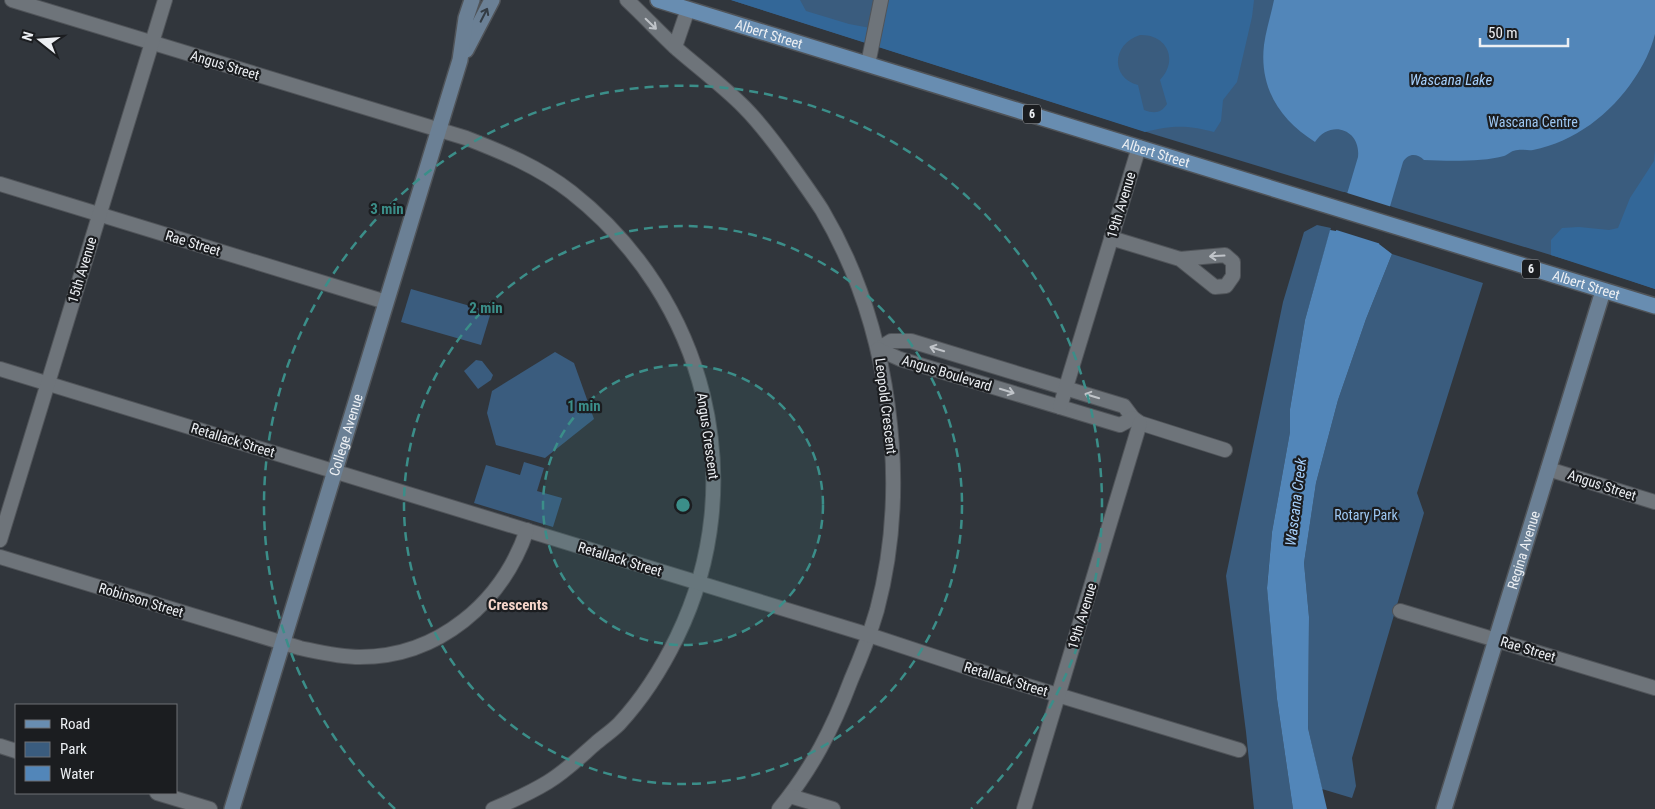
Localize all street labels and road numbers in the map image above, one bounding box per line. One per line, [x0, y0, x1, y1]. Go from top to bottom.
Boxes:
street label: Albert Street [733, 16, 805, 52]
street label: Angus Street [189, 47, 261, 83]
road number: 6 [1023, 105, 1041, 124]
street label: Albert Street [1120, 135, 1192, 171]
street label: 19th Avenue [1103, 170, 1139, 240]
street label: Rae Street [164, 227, 222, 259]
street label: 15th Avenue [64, 235, 100, 305]
road number: 6 [1522, 260, 1540, 278]
street label: Albert Street [1551, 267, 1622, 303]
street label: Angus Boulevard [900, 352, 994, 394]
street label: Leopold Crescent [872, 357, 900, 455]
street label: College Avenue [326, 392, 366, 478]
street label: Angus Crescent [694, 392, 722, 480]
street label: Retallack Street [189, 420, 277, 460]
street label: Angus Street [1566, 466, 1638, 504]
street label: Regina Avenue [1504, 508, 1543, 591]
street label: Retallack Street [576, 539, 664, 579]
street label: Robinson Street [97, 580, 185, 620]
street label: 19th Avenue [1064, 581, 1100, 651]
street label: Rae Street [1499, 633, 1557, 665]
street label: Retallack Street [962, 659, 1050, 699]

